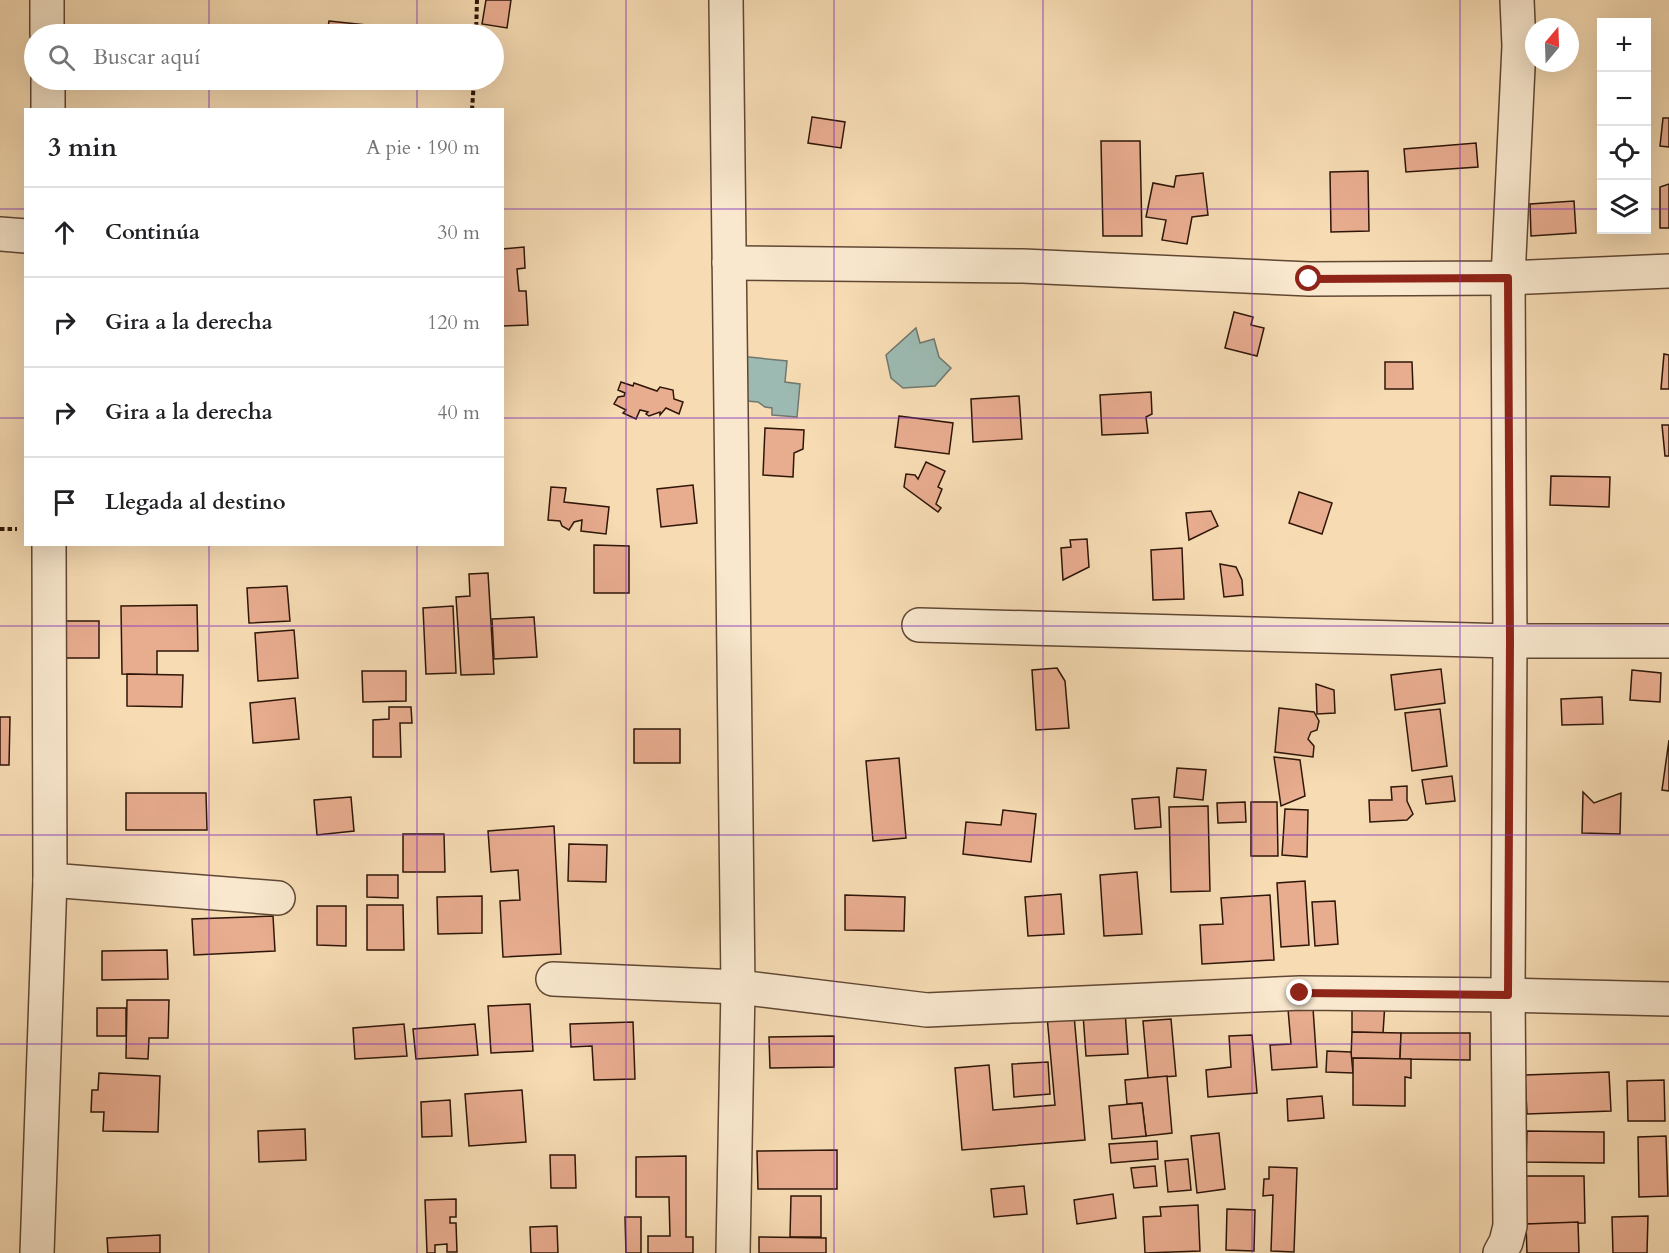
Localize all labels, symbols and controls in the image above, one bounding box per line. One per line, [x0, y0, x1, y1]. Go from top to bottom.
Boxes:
north arrow [1525, 18, 1579, 72]
map controls [1597, 18, 1651, 234]
button: + [1597, 18, 1651, 72]
search box [24, 24, 504, 90]
icon: search [45, 41, 78, 74]
text: Buscar aquí [93, 42, 200, 72]
button: − [1597, 72, 1651, 126]
button: locate [1597, 126, 1651, 180]
text: 3 min [48, 130, 117, 165]
text: A pie · 190 m [366, 134, 480, 161]
button: layers [1597, 180, 1651, 234]
icon: ahead [48, 216, 81, 249]
text: Continúa [105, 217, 200, 247]
text: 30 m [437, 219, 480, 246]
route start [1295, 265, 1321, 291]
icon: right [48, 306, 81, 339]
text: Gira a la derecha [105, 307, 273, 337]
text: 120 m [427, 309, 480, 336]
icon: right [48, 396, 81, 429]
text: Gira a la derecha [105, 397, 273, 427]
text: 40 m [437, 399, 480, 426]
icon: arrive [48, 486, 81, 519]
text: Llegada al destino [105, 487, 286, 517]
route end [1286, 979, 1312, 1005]

